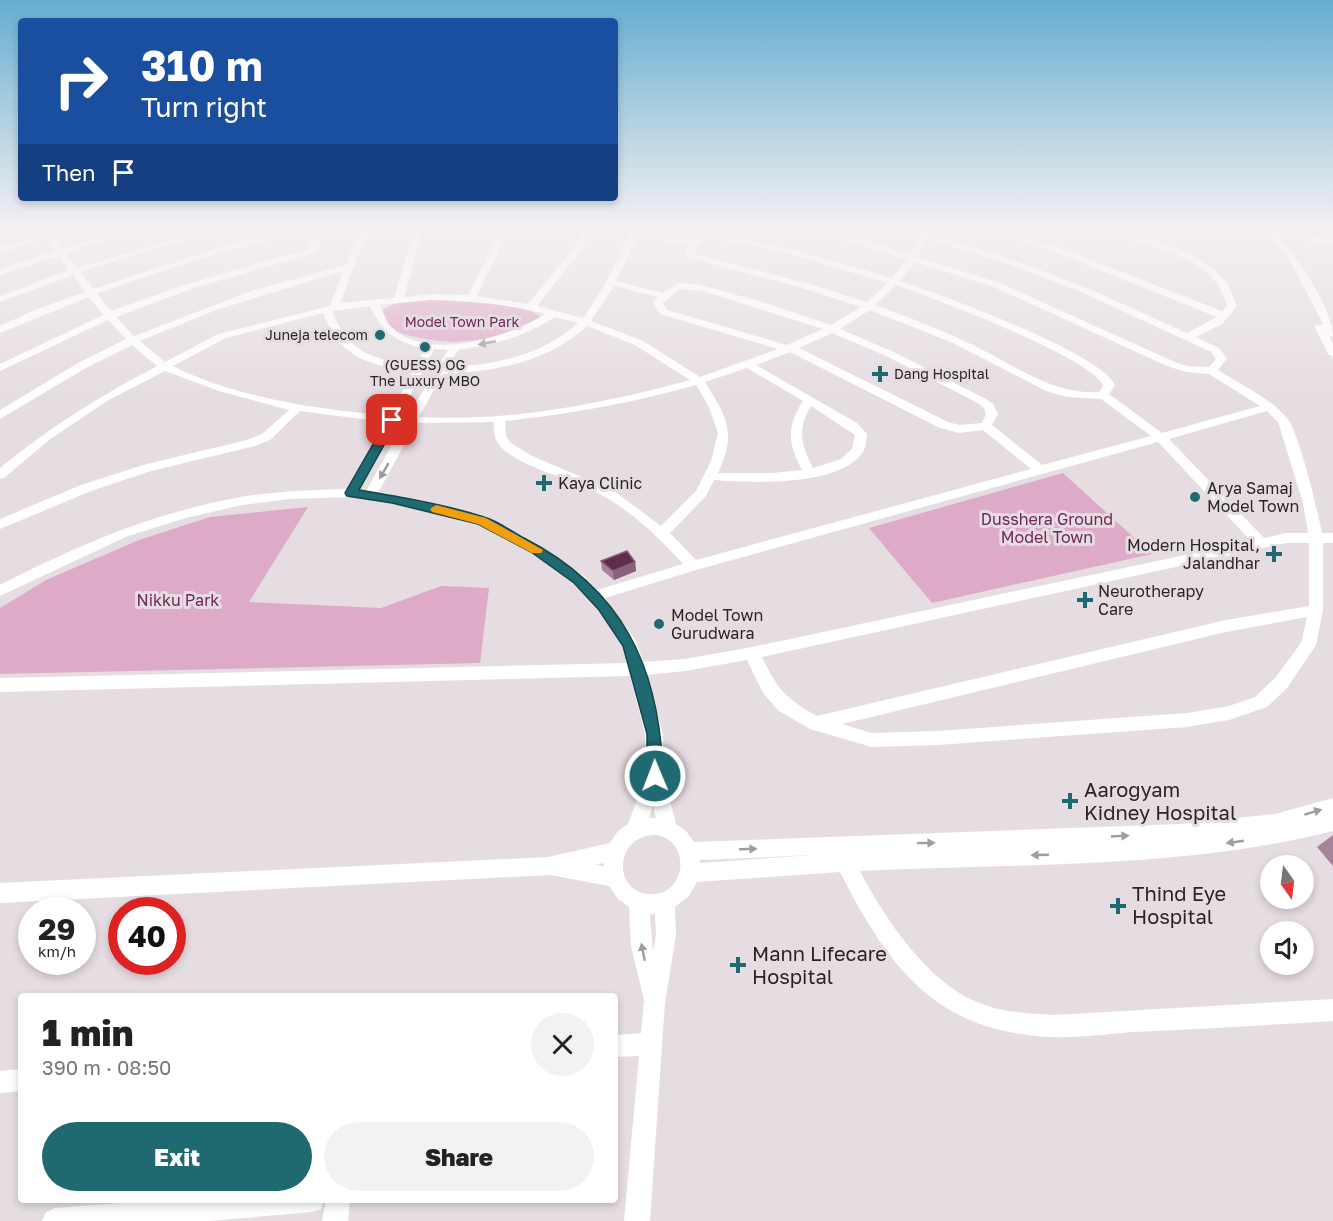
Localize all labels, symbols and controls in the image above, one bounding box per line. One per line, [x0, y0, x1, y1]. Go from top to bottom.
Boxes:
text: 310 m [141, 40, 263, 90]
icon: right [42, 42, 120, 120]
text: Turn right [141, 91, 267, 123]
icon: arrive [107, 156, 140, 189]
text: Then [42, 159, 95, 186]
park label: Model Town Park [405, 313, 519, 330]
place label: Juneja telecom [265, 326, 368, 343]
marker: Juneja telecom [373, 328, 387, 342]
one-way arrow [477, 339, 496, 348]
marker: (GUESS) OG The Luxury MBO [418, 340, 432, 354]
place label: (GUESS) OG The Luxury MBO [370, 356, 480, 389]
marker: Dang Hospital [871, 365, 889, 383]
place label: Dang Hospital [894, 365, 989, 382]
pin [366, 394, 417, 445]
icon: arrive [375, 403, 408, 436]
one-way arrow [379, 462, 389, 479]
place label: Kaya Clinic [558, 473, 643, 493]
marker: Kaya Clinic [535, 474, 553, 492]
place label: Arya Samaj Model Town [1207, 478, 1299, 516]
marker: Arya Samaj Model Town [1188, 490, 1202, 504]
park label: Dusshera Ground Model Town [981, 509, 1113, 547]
place label: Modern Hospital, Jalandhar [1127, 535, 1260, 573]
marker: Modern Hospital, Jalandhar [1265, 545, 1283, 563]
place label: Neurotherapy Care [1098, 581, 1204, 619]
park label: Nikku Park [137, 590, 219, 610]
marker: Neurotherapy Care [1076, 591, 1094, 609]
place label: Model Town Gurudwara [671, 605, 763, 643]
marker: Model Town Gurudwara [652, 617, 666, 631]
position arrow [623, 744, 687, 808]
place label: Aarogyam Kidney Hospital [1084, 777, 1236, 824]
marker: Aarogyam Kidney Hospital [1061, 792, 1079, 810]
one-way arrow [1304, 807, 1322, 816]
one-way arrow [1111, 832, 1130, 841]
one-way arrow [1225, 837, 1244, 847]
one-way arrow [916, 838, 935, 848]
one-way arrow [739, 844, 758, 853]
one-way arrow [1031, 850, 1050, 859]
north arrow [1260, 855, 1314, 909]
map controls [1260, 855, 1314, 975]
place label: Thind Eye Hospital [1132, 881, 1226, 928]
speed limit sign: 40 [108, 897, 186, 975]
marker: Thind Eye Hospital [1109, 897, 1127, 915]
text: 29 [38, 911, 76, 947]
button: sound [1260, 921, 1314, 975]
place label: Mann Lifecare Hospital [752, 941, 887, 988]
text: km/h [38, 942, 76, 960]
one-way arrow [638, 943, 647, 962]
marker: Mann Lifecare Hospital [729, 956, 747, 974]
text: 1 min [42, 1011, 133, 1054]
button: close [531, 1013, 594, 1076]
text: 390 m · 08:50 [42, 1055, 172, 1079]
button: Exit [42, 1122, 312, 1191]
button: Share [324, 1122, 594, 1191]

